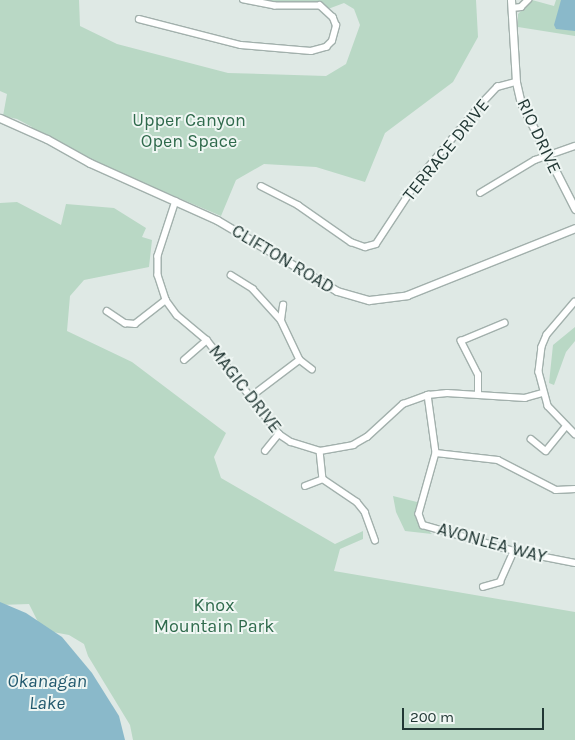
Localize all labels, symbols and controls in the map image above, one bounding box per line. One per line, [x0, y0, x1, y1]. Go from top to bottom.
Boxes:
street label: TERRACE DRIVE [398, 95, 494, 205]
street label: RIO DRIVE [512, 95, 566, 177]
park label: Upper Canyon Open Space [132, 110, 246, 152]
street label: CLIFTON ROAD [228, 220, 338, 298]
street label: MAGIC DRIVE [204, 341, 286, 437]
street label: AVONLEA WAY [435, 518, 549, 568]
park label: Knox Mountain Park [154, 595, 274, 638]
water label: Okanagan Lake [7, 671, 87, 715]
scale bar [405, 698, 548, 730]
text: 200 m [410, 708, 454, 726]

